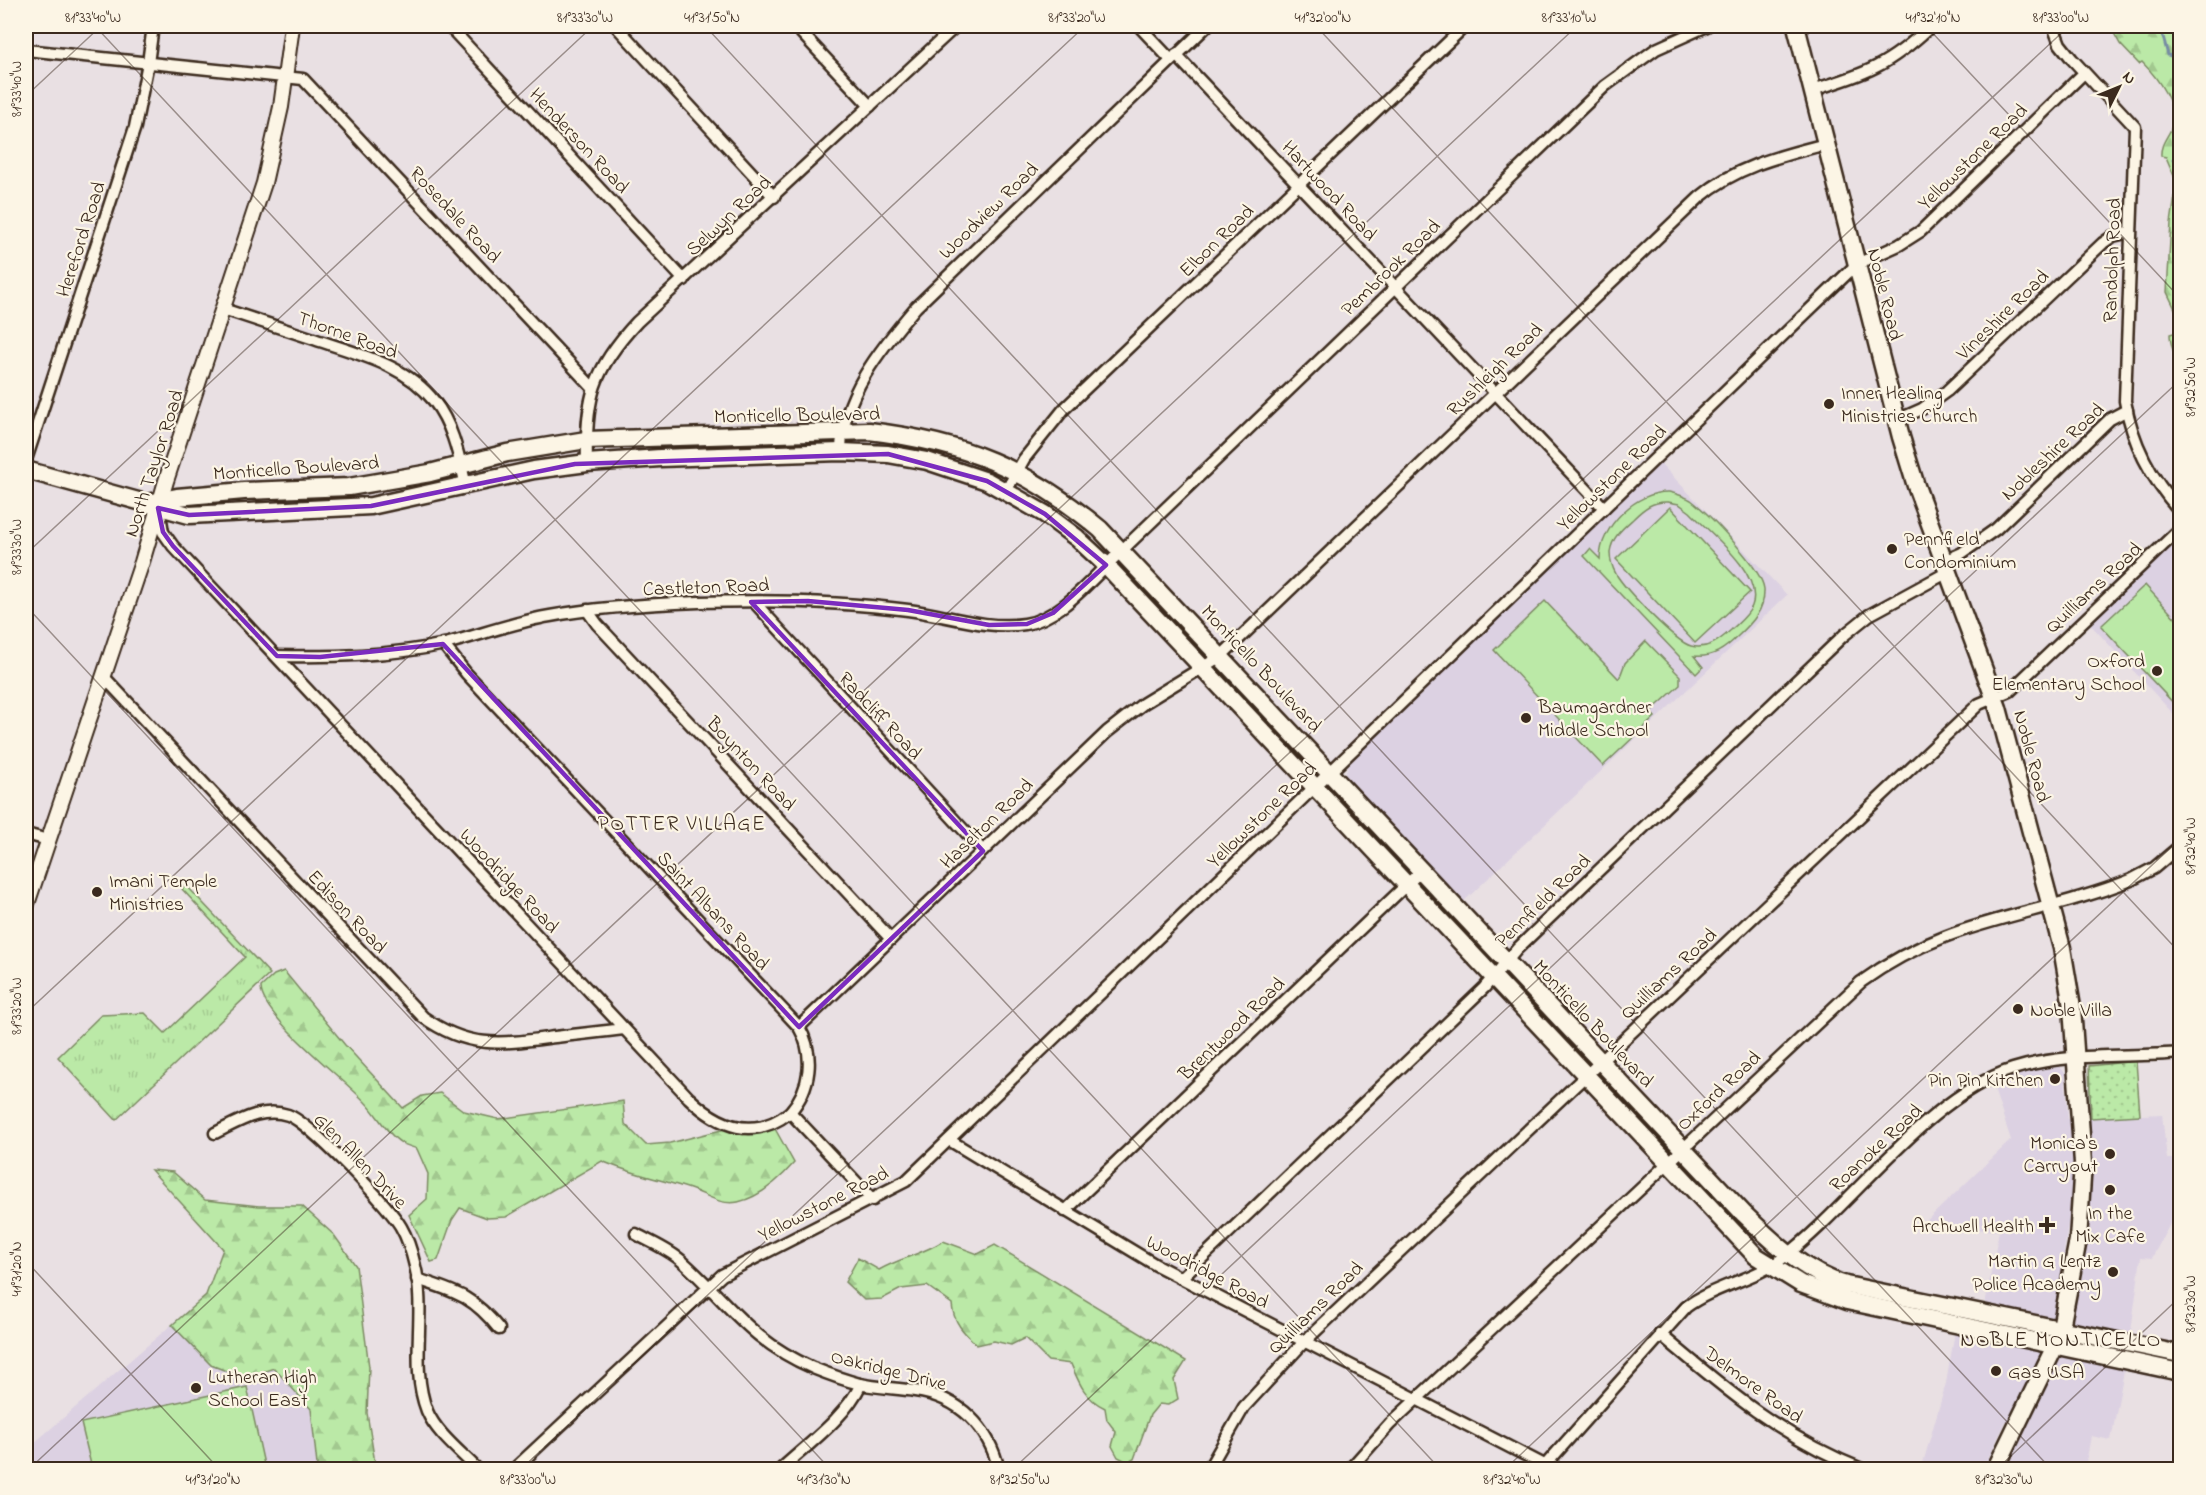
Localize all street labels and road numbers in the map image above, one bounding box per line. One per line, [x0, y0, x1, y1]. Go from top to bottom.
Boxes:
street label: Henderson Road [521, 82, 635, 201]
street label: Yellowstone Road [1912, 98, 2035, 218]
street label: Hartwood Road [1274, 135, 1383, 249]
street label: Woodview Road [933, 156, 1046, 267]
street label: Rosedale Road [401, 161, 507, 271]
street label: Selwyn Road [680, 169, 779, 264]
street label: Hereford Road [50, 178, 115, 301]
street label: Randolph Road [2097, 197, 2130, 323]
street label: Elbon Road [1174, 198, 1262, 285]
street label: Pembrook Road [1335, 214, 1448, 324]
street label: Noble Road [1858, 245, 1909, 344]
street label: Vineshire Road [1950, 264, 2057, 369]
street label: Thorne Road [293, 305, 401, 368]
street label: Rushleigh Road [1441, 317, 1551, 425]
street label: North Taylor Road [118, 386, 193, 541]
street label: Nobleshire Road [1995, 397, 2112, 509]
street label: Monticello Boulevard [714, 401, 880, 432]
street label: Yellowstone Road [1551, 419, 1674, 539]
street label: Monticello Boulevard [212, 449, 380, 490]
street label: Quilliams Road [2040, 536, 2150, 641]
street label: Castleton Road [642, 572, 770, 605]
street label: Monticello Boulevard [1193, 599, 1327, 740]
street label: Radcliff Road [830, 666, 928, 767]
street label: Noble Road [2004, 707, 2057, 806]
street label: Boynton Road [698, 710, 802, 819]
street label: Yellowstone Road [1201, 756, 1324, 876]
street label: Haselton Road [934, 773, 1041, 877]
street label: Woodridge Road [451, 822, 565, 942]
street label: Saint Albans Road [649, 845, 775, 978]
street label: Pennfield Road [1489, 848, 1598, 955]
street label: Edison Road [299, 864, 393, 961]
street label: Quilliams Road [1615, 922, 1725, 1027]
street label: Monticello Boulevard [1525, 954, 1659, 1095]
street label: Brentwood Road [1172, 971, 1293, 1089]
street label: Oxford Road [1671, 1045, 1769, 1139]
street label: Roanoke Road [1824, 1098, 1930, 1200]
street label: Glen Allen Drive [306, 1107, 413, 1217]
street label: Yellowstone Road [754, 1160, 894, 1251]
street label: Woodridge Road [1140, 1229, 1273, 1319]
street label: Quilliams Road [1262, 1256, 1371, 1362]
street label: Delmore Road [1696, 1339, 1808, 1432]
street label: Oakridge Drive [827, 1343, 949, 1401]

